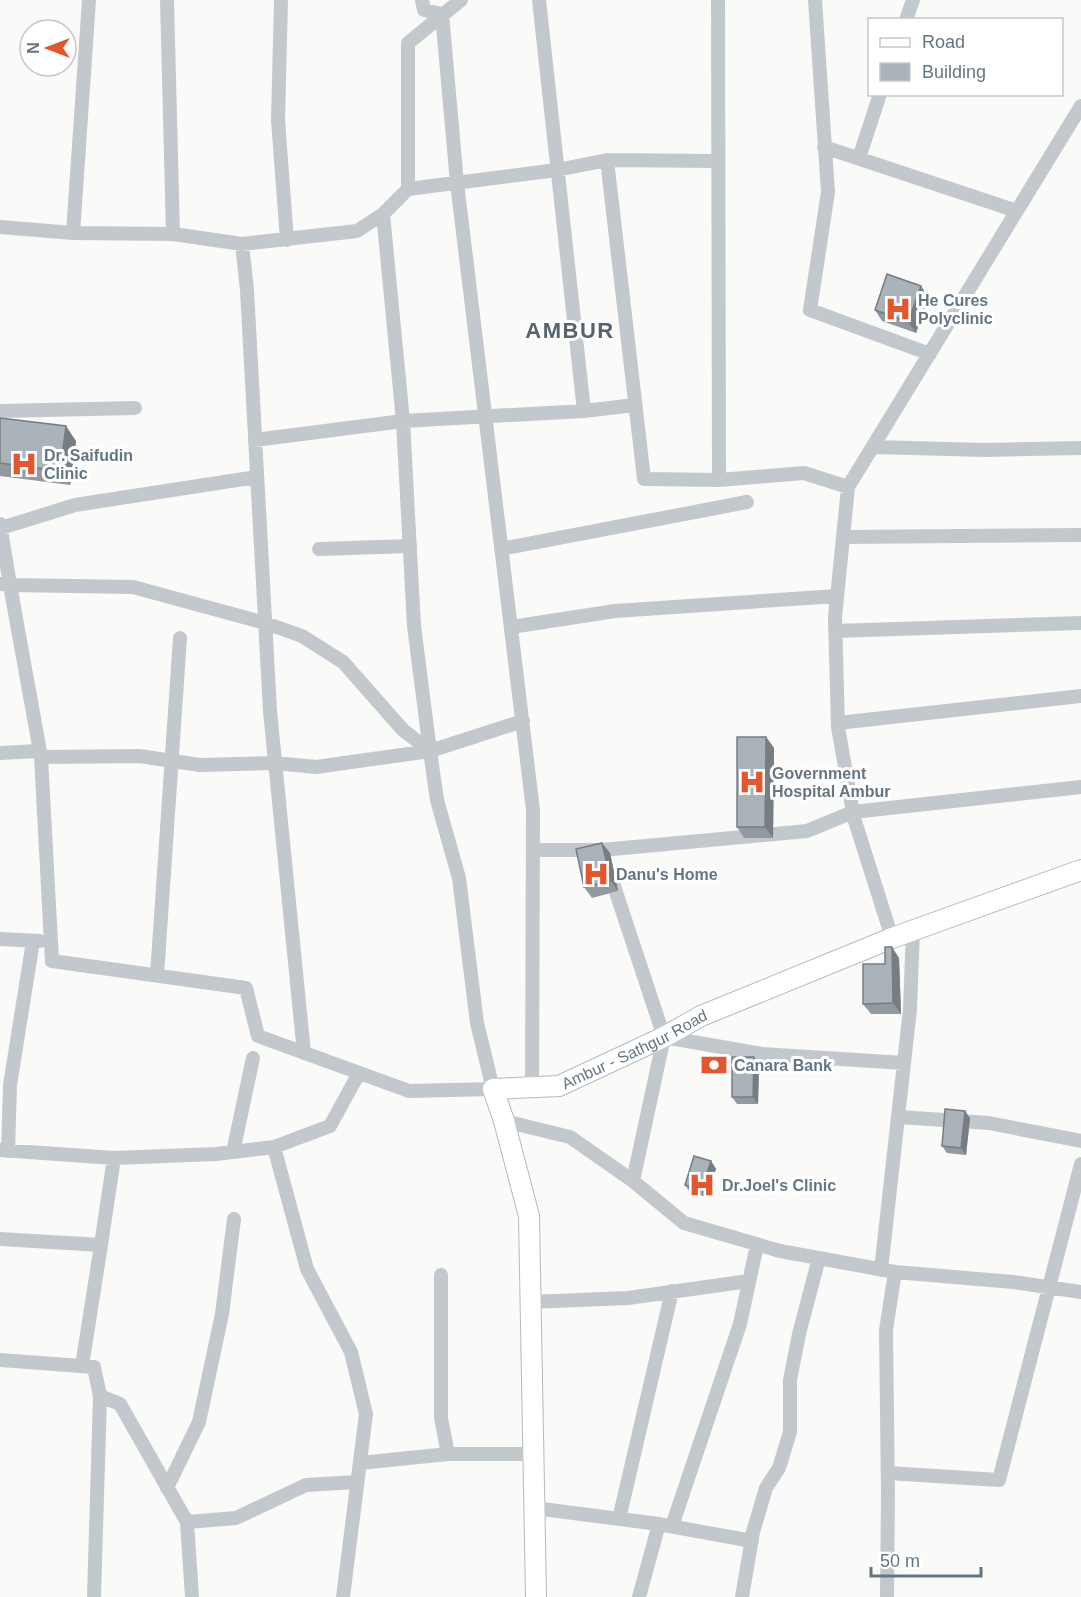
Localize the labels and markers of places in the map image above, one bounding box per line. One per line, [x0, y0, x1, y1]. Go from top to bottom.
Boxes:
place label: He Cures Polyclinic [918, 292, 993, 327]
hospital icon: He Cures Polyclinic [883, 294, 913, 324]
place label: Dr. Saifudin Clinic [44, 447, 133, 482]
hospital icon: Dr. Saifudin Clinic [9, 449, 39, 479]
place label: Government Hospital Ambur [772, 765, 891, 800]
hospital icon: Government Hospital Ambur [737, 767, 767, 797]
hospital icon: Danu's Home [581, 859, 611, 889]
place label: Danu's Home [616, 866, 718, 883]
bank icon: Canara Bank [699, 1050, 729, 1080]
place label: Canara Bank [734, 1057, 832, 1074]
hospital icon: Dr.Joel's Clinic [687, 1170, 717, 1200]
place label: Dr.Joel's Clinic [722, 1177, 836, 1194]

